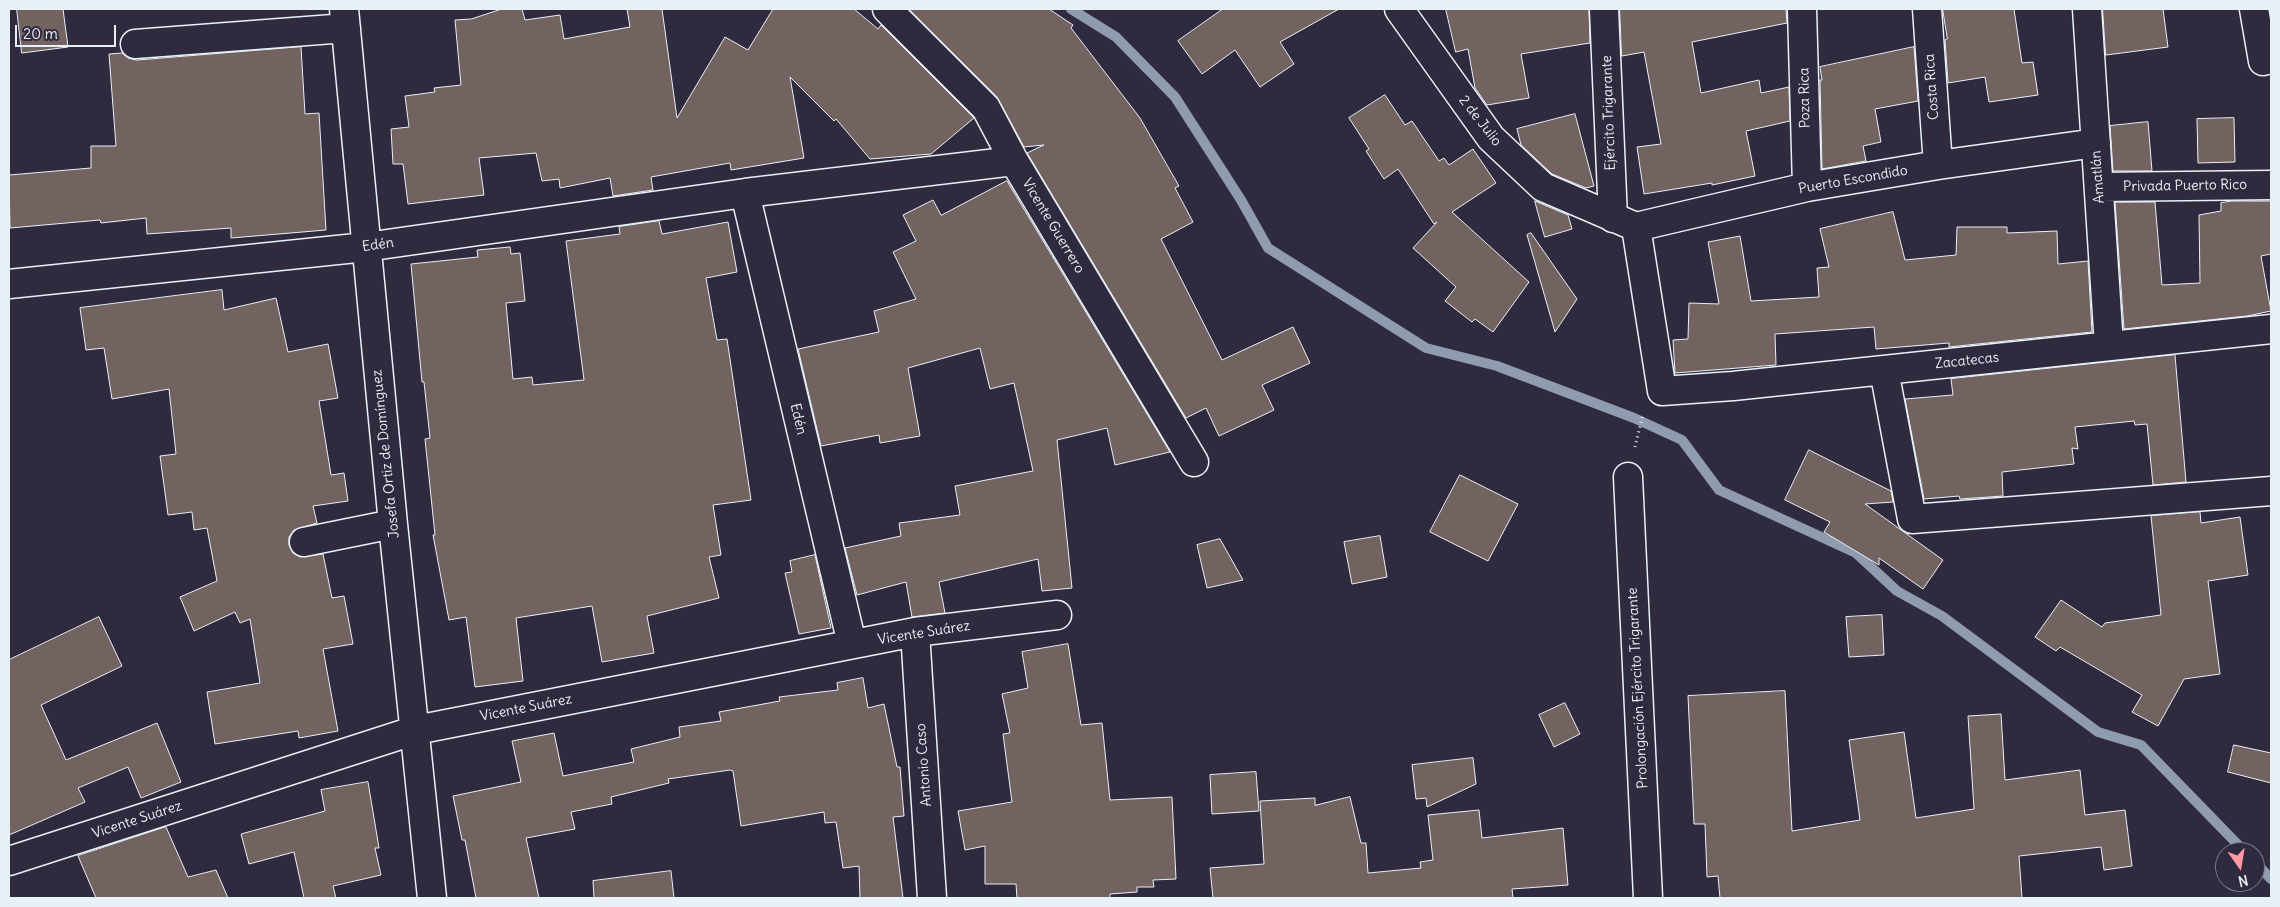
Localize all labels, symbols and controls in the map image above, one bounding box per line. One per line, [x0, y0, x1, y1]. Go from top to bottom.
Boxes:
scale bar [18, 15, 119, 47]
text: 20 m [23, 24, 58, 43]
street label: Costa Rica [1921, 53, 1943, 121]
street label: Ejército Trigarante [1599, 55, 1619, 171]
street label: Poza Rica [1796, 67, 1814, 129]
street label: 2 de Julio [1455, 92, 1505, 150]
street label: Amatlán [2088, 150, 2108, 204]
street label: Puerto Escondido [1797, 162, 1909, 198]
street label: Vicente Guerrero [1018, 176, 1088, 276]
street label: Privada Puerto Rico [2123, 177, 2247, 195]
street label: Edén [361, 234, 395, 256]
street label: Zacatecas [1934, 349, 2000, 373]
street label: Josefa Ortiz de Domínguez [369, 369, 403, 539]
street label: Edén [786, 402, 810, 436]
street label: Prolongación Ejército Trigarante [1624, 587, 1652, 789]
street label: Vicente Suárez [877, 617, 971, 649]
street label: Vicente Suárez [479, 691, 573, 725]
street label: Antonio Caso [913, 723, 935, 807]
street label: Vicente Suárez [90, 798, 184, 842]
north arrow [2215, 842, 2265, 892]
text: N [2236, 871, 2250, 891]

